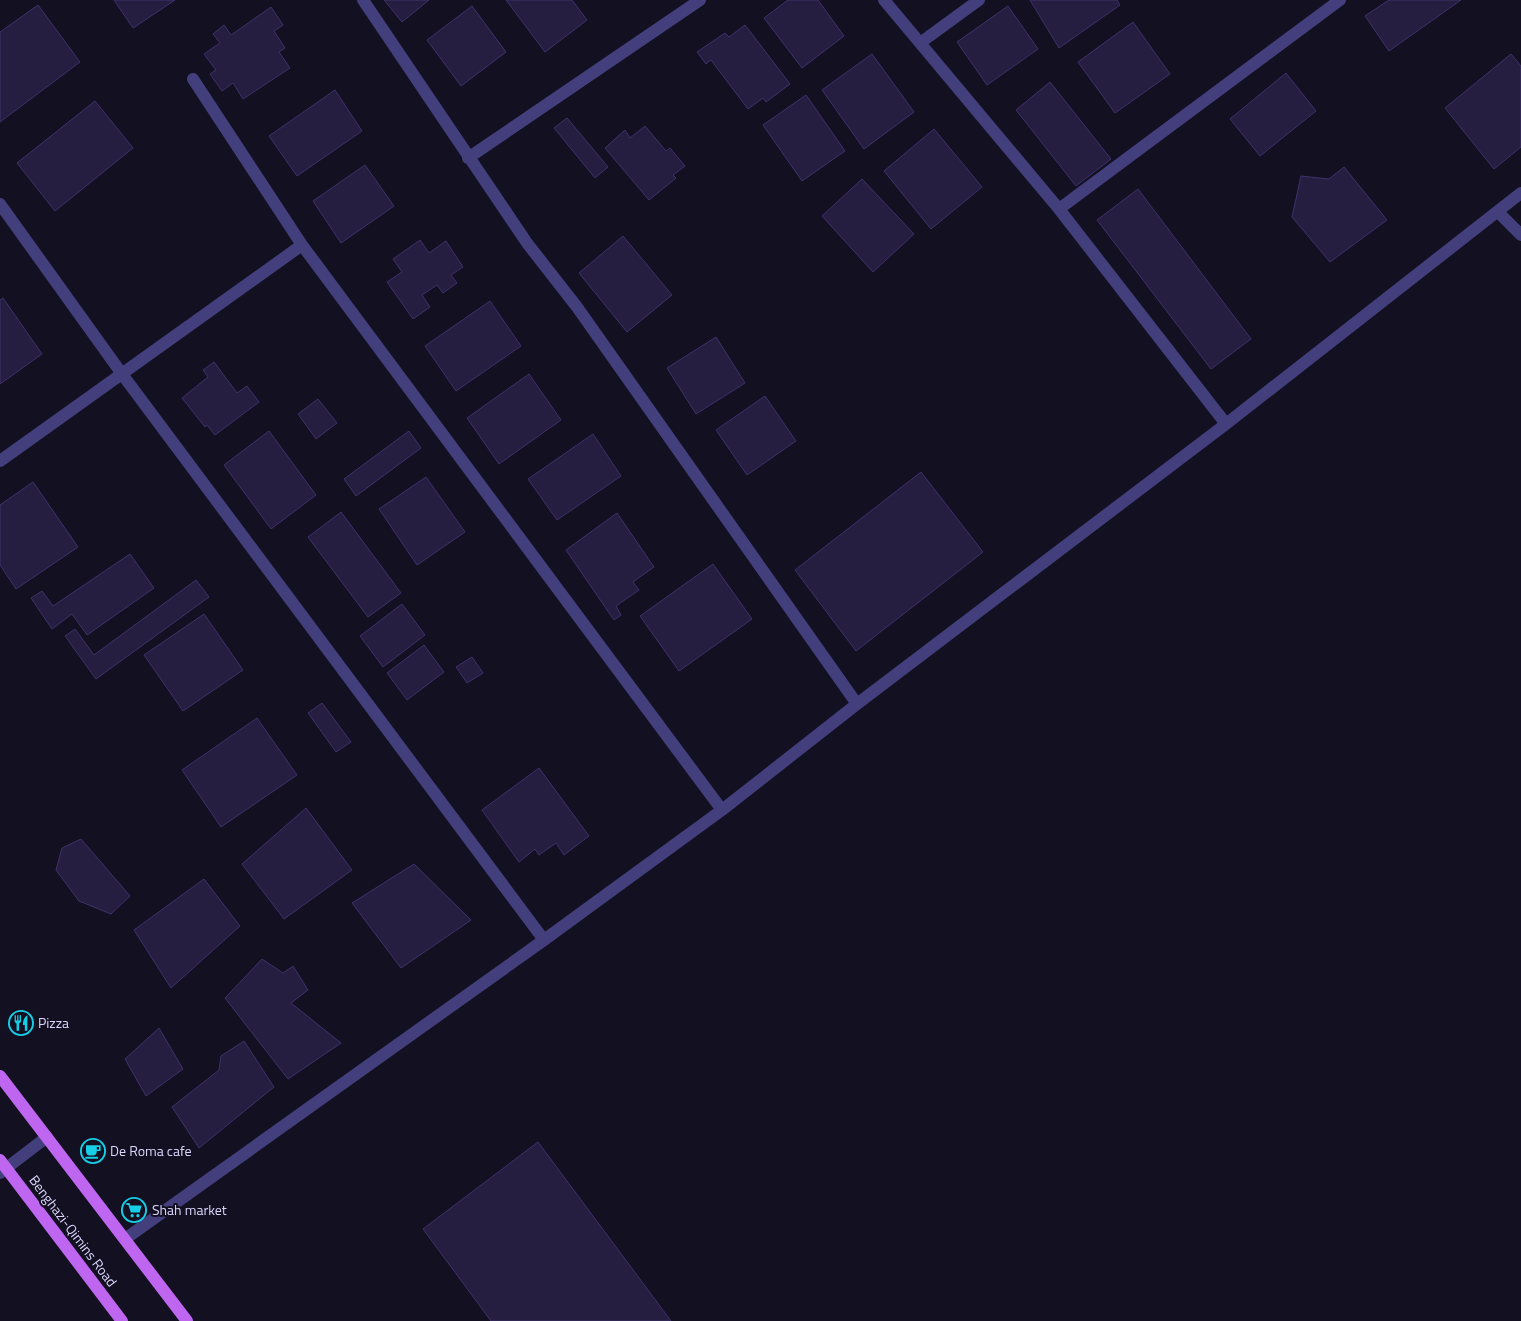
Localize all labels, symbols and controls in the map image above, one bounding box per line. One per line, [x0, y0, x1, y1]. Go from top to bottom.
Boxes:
restaurant icon: Pizza [8, 1010, 34, 1036]
place label: Pizza [38, 1012, 69, 1033]
cafe icon: De Roma cafe [80, 1138, 106, 1164]
place label: De Roma cafe [110, 1140, 192, 1161]
street label: Benghazi-Qimins Road [24, 1170, 122, 1291]
supermarket icon: Shah market [121, 1197, 147, 1223]
place label: Shah market [152, 1199, 227, 1220]

